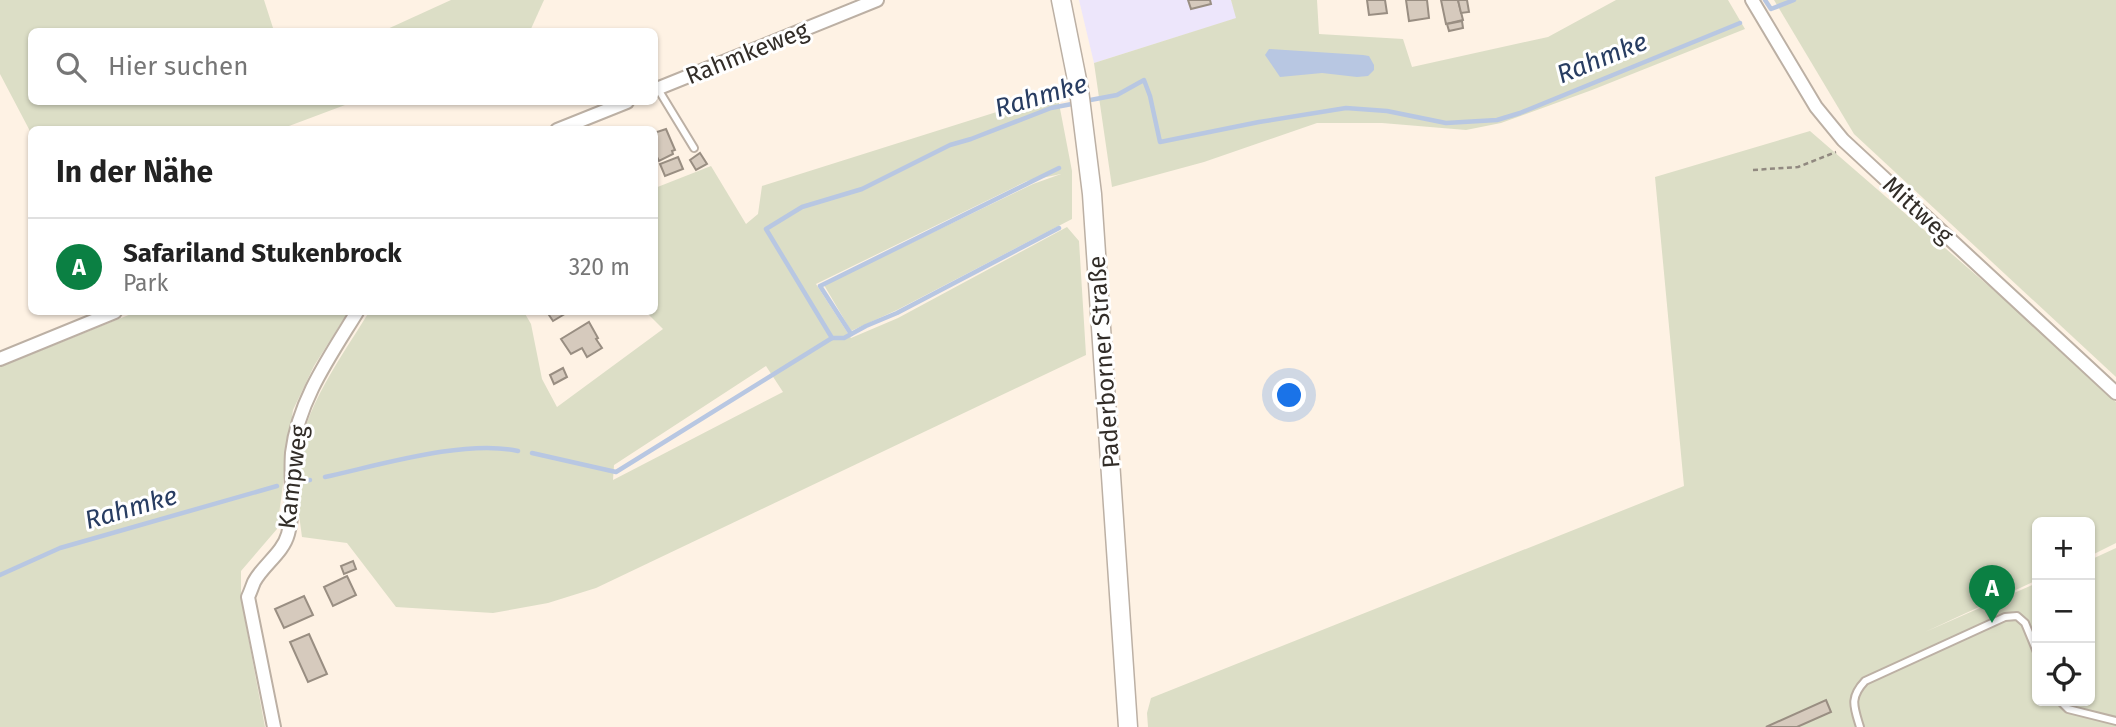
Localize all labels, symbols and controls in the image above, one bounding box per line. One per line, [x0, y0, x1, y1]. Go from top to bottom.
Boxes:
street label: Rahmkeweg [682, 15, 813, 90]
water label: Rahmke [1552, 26, 1652, 90]
search box [28, 28, 658, 105]
icon: search [52, 48, 90, 86]
text: Hier suchen [108, 51, 248, 82]
water label: Rahmke [991, 68, 1091, 124]
text: In der Nähe [56, 154, 213, 190]
street label: Mittweg [1877, 171, 1959, 250]
text: Safariland Stukenbrock [123, 238, 402, 269]
text: A [72, 253, 86, 281]
text: 320 m [569, 253, 630, 281]
street label: Paderborner Straße [1083, 255, 1125, 469]
text: Park [123, 269, 168, 297]
your location [1272, 378, 1306, 412]
street label: Kampweg [273, 423, 313, 531]
water label: Rahmke [81, 480, 181, 536]
map controls [2032, 517, 2095, 706]
button: + [2032, 517, 2095, 580]
pin: A [1969, 565, 2015, 623]
button: − [2032, 580, 2095, 643]
button: locate [2032, 643, 2095, 706]

